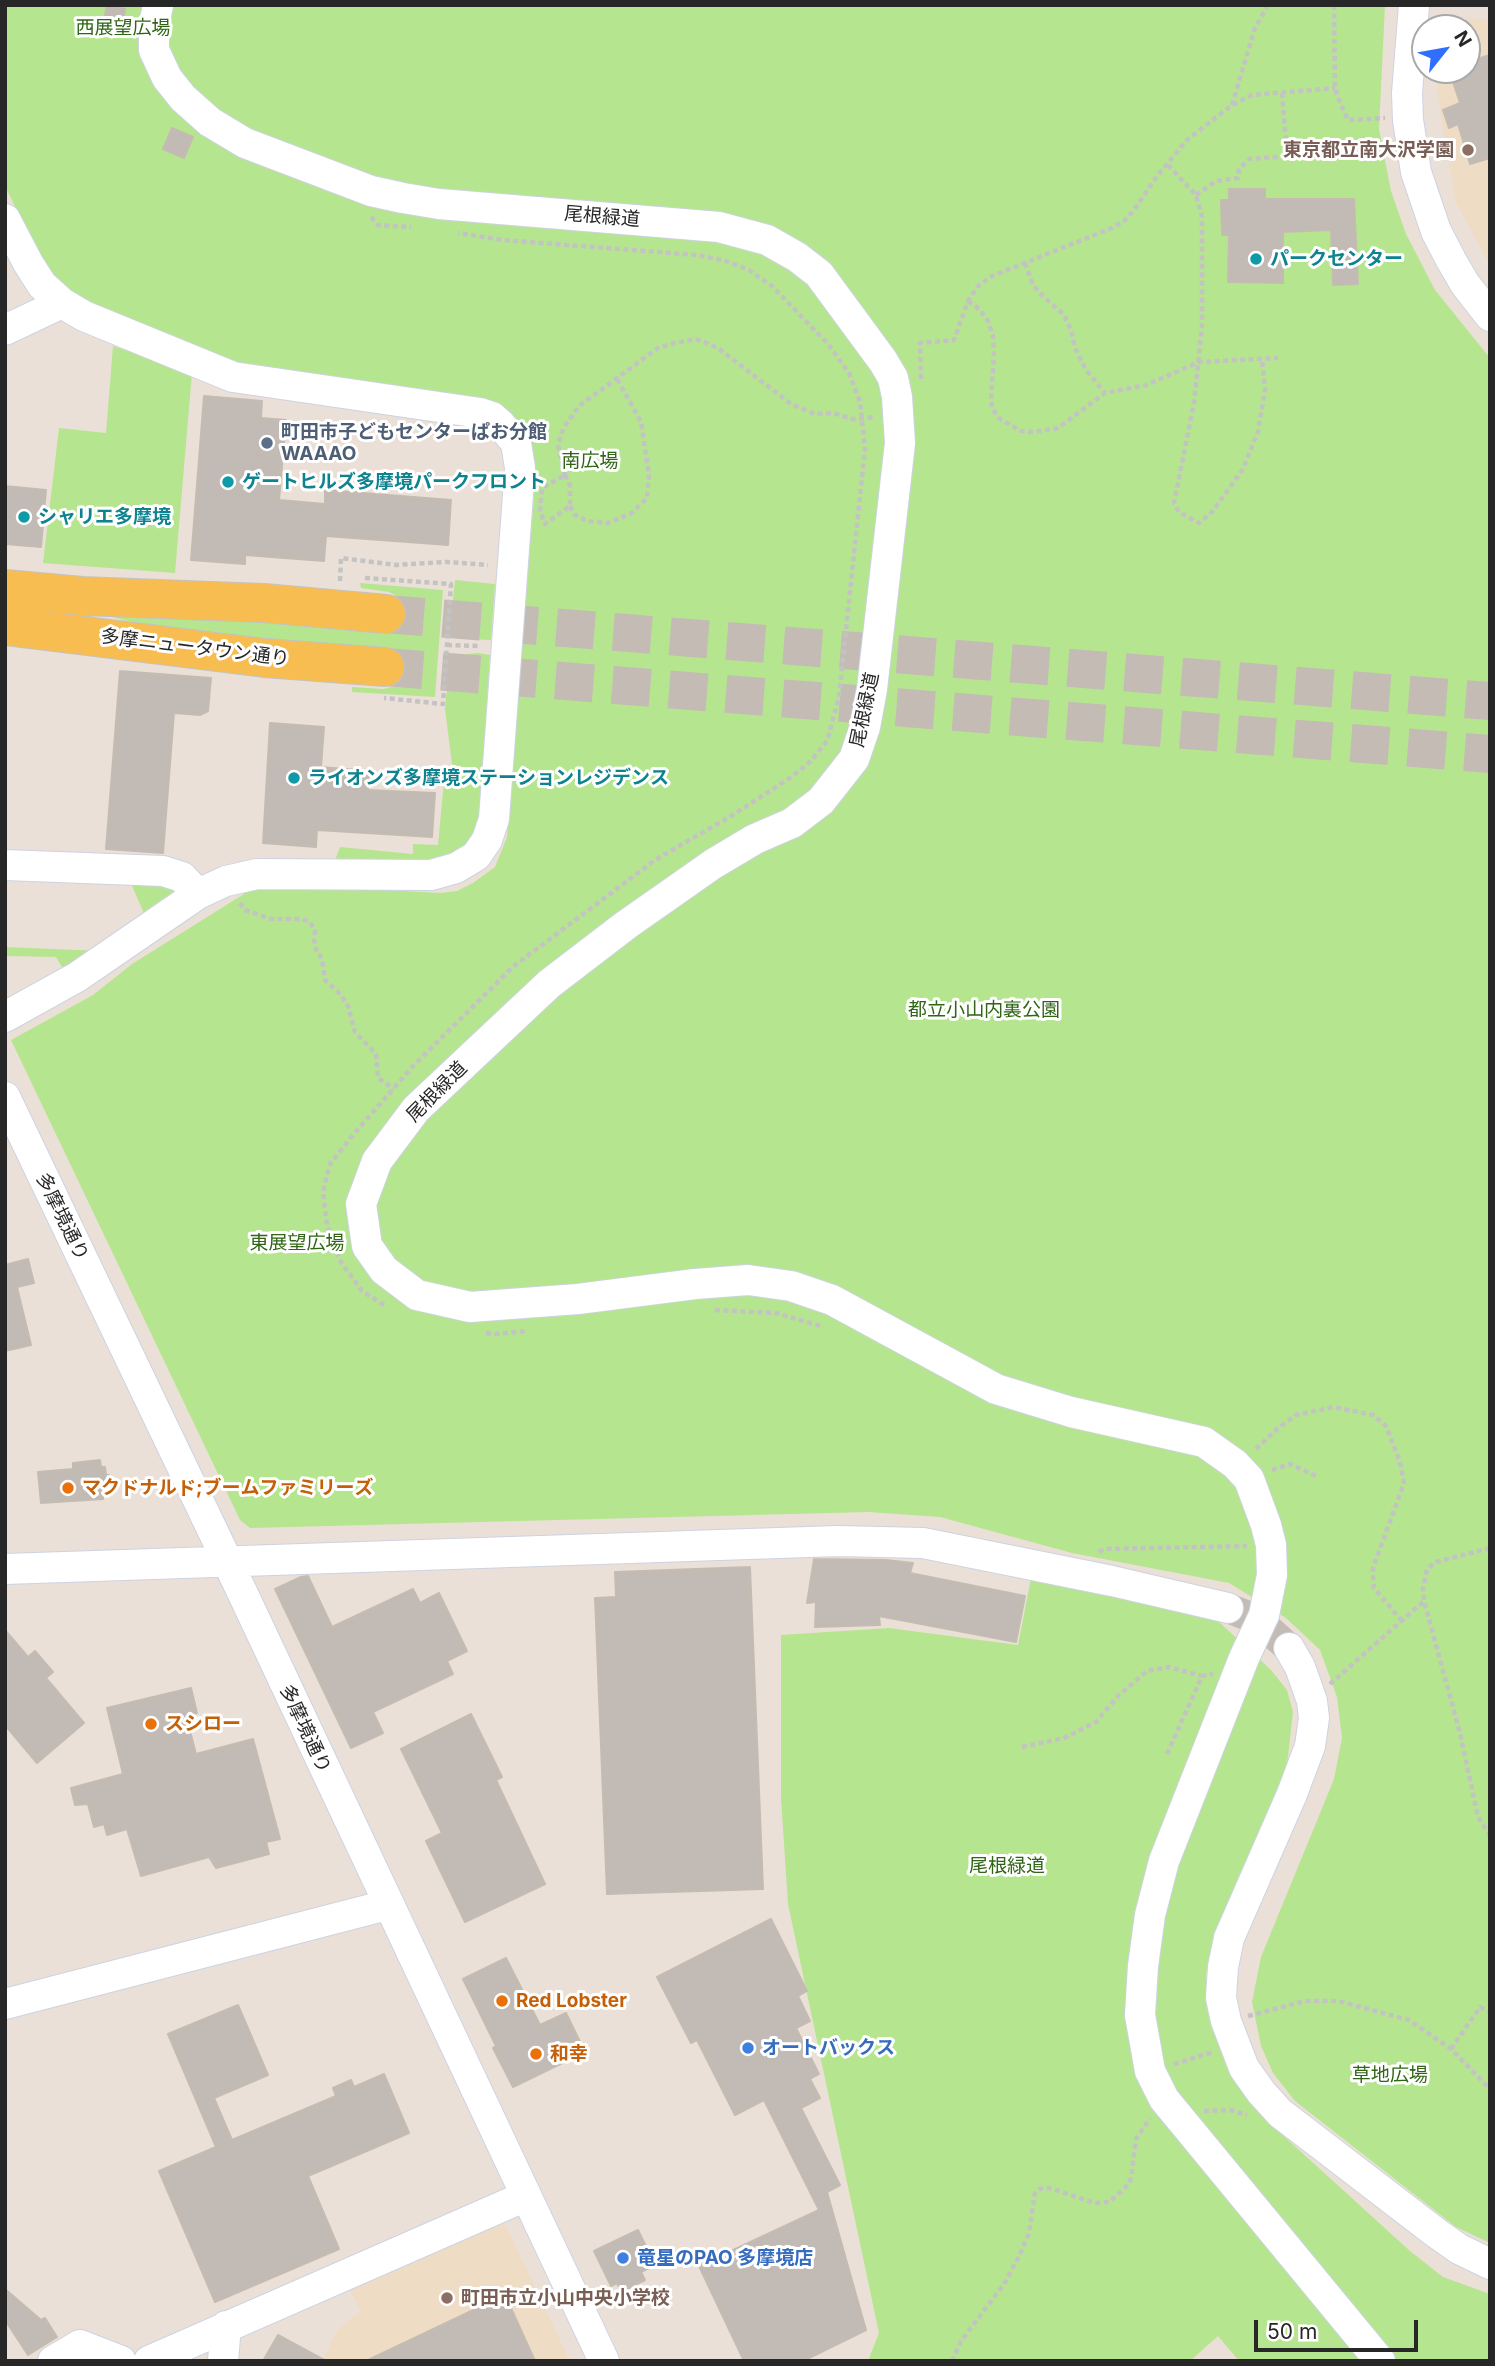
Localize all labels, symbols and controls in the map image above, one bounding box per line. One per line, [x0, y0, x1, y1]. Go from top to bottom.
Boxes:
north arrow [1411, 14, 1481, 84]
park label: 西展望広場 [76, 17, 170, 39]
text: N [1449, 27, 1476, 51]
place label: 東京都立南大沢学園 [1283, 139, 1454, 161]
marker: 東京都立南大沢学園 [1460, 142, 1476, 158]
street label: 尾根緑道 [563, 202, 641, 232]
place label: パークセンター [1270, 248, 1403, 270]
marker: パークセンター [1248, 251, 1264, 267]
place label: 町田市子どもセンターぱお分館 WAAAO [281, 421, 547, 465]
marker: 町田市子どもセンターぱお分館 WAAAO [259, 435, 275, 451]
park label: 南広場 [562, 450, 618, 472]
place label: ゲートヒルズ多摩境パークフロント [242, 471, 546, 493]
marker: ゲートヒルズ多摩境パークフロント [220, 474, 236, 490]
place label: シャリエ多摩境 [38, 506, 171, 528]
marker: シャリエ多摩境 [16, 509, 32, 525]
street label: 多摩ニュータウン通り [99, 625, 291, 671]
street label: 尾根緑道 [846, 670, 884, 750]
place label: ライオンズ多摩境ステーションレジデンス [308, 767, 669, 789]
marker: ライオンズ多摩境ステーションレジデンス [286, 770, 302, 786]
park label: 都立小山内裏公園 [908, 999, 1060, 1021]
street label: 尾根緑道 [402, 1057, 472, 1127]
street label: 多摩境通り [31, 1169, 93, 1265]
park label: 東展望広場 [250, 1232, 344, 1254]
place label: マクドナルド;ブームファミリーズ [82, 1477, 374, 1499]
marker: マクドナルド;ブームファミリーズ [60, 1480, 76, 1496]
street label: 多摩境通り [275, 1681, 335, 1777]
place label: スシロー [165, 1713, 241, 1735]
marker: スシロー [143, 1716, 159, 1732]
park label: 尾根緑道 [969, 1855, 1045, 1877]
place label: Red Lobster [516, 1990, 627, 2012]
marker: Red Lobster [494, 1993, 510, 2009]
place label: オートバックス [762, 2037, 895, 2059]
marker: オートバックス [740, 2040, 756, 2056]
place label: 和幸 [550, 2043, 588, 2065]
marker: 和幸 [528, 2046, 544, 2062]
park label: 草地広場 [1352, 2064, 1428, 2086]
place label: 竜星のPAO 多摩境店 [637, 2247, 813, 2269]
marker: 竜星のPAO 多摩境店 [615, 2250, 631, 2266]
place label: 町田市立小山中央小学校 [461, 2287, 670, 2309]
marker: 町田市立小山中央小学校 [439, 2290, 455, 2306]
scale bar [1257, 2306, 1422, 2350]
text: 50 m [1267, 2319, 1317, 2344]

